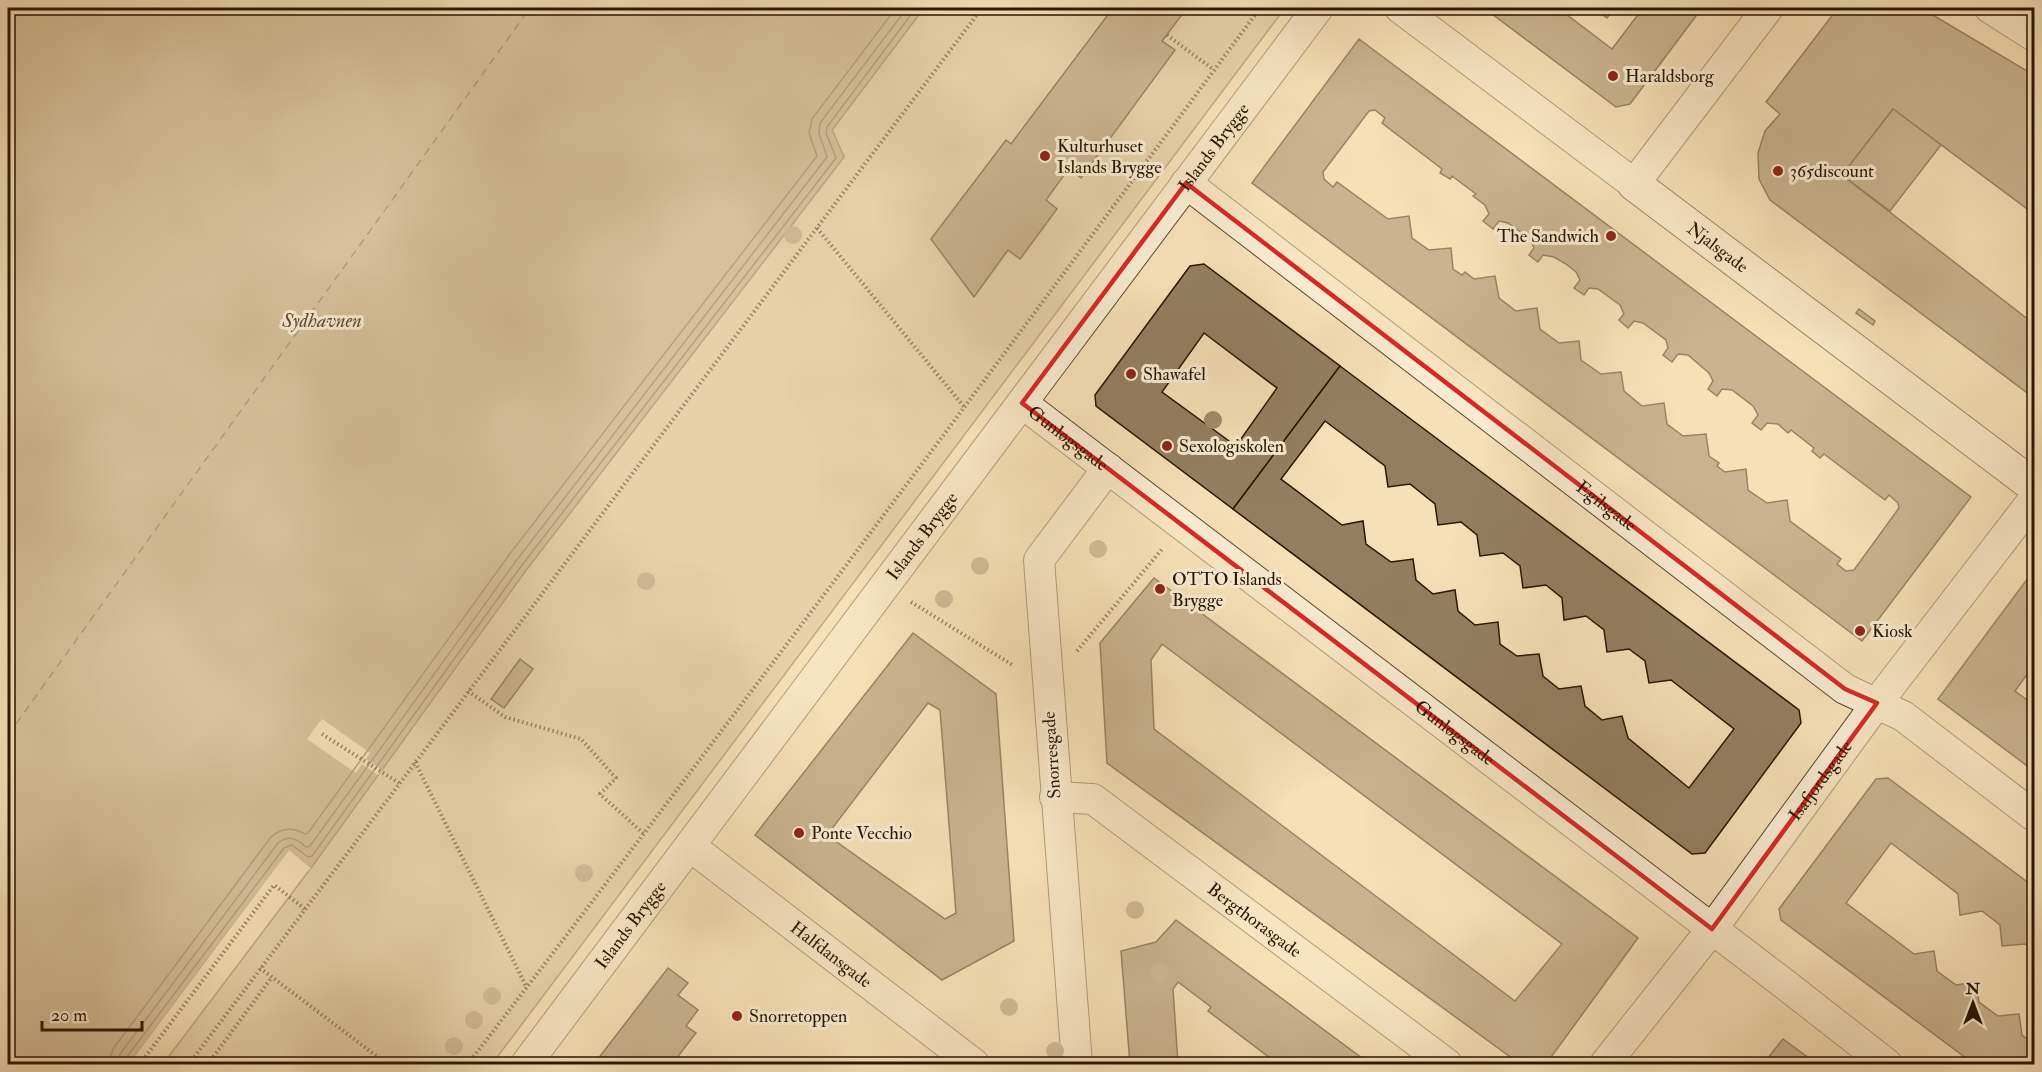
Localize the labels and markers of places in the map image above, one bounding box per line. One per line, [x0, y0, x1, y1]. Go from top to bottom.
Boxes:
place label: Haraldsborg [1625, 65, 1715, 88]
marker: Haraldsborg [1606, 69, 1620, 83]
place label: Kulturhuset Islands Brygge [1057, 135, 1162, 179]
marker: Kulturhuset Islands Brygge [1038, 149, 1052, 163]
place label: 365discount [1790, 160, 1874, 183]
marker: 365discount [1771, 164, 1785, 178]
place label: The Sandwich [1497, 225, 1600, 248]
marker: The Sandwich [1604, 229, 1618, 243]
place label: Shawafel [1143, 363, 1206, 386]
marker: Shawafel [1124, 367, 1138, 381]
place label: Sexologiskolen [1179, 435, 1284, 458]
marker: Sexologiskolen [1160, 439, 1174, 453]
place label: OTTO Islands Brygge [1172, 568, 1282, 612]
marker: OTTO Islands Brygge [1153, 582, 1167, 596]
place label: Kiosk [1872, 620, 1913, 643]
marker: Kiosk [1853, 624, 1867, 638]
place label: Ponte Vecchio [811, 822, 912, 845]
marker: Ponte Vecchio [792, 826, 806, 840]
place label: Snorretoppen [749, 1005, 847, 1028]
marker: Snorretoppen [730, 1009, 744, 1023]

